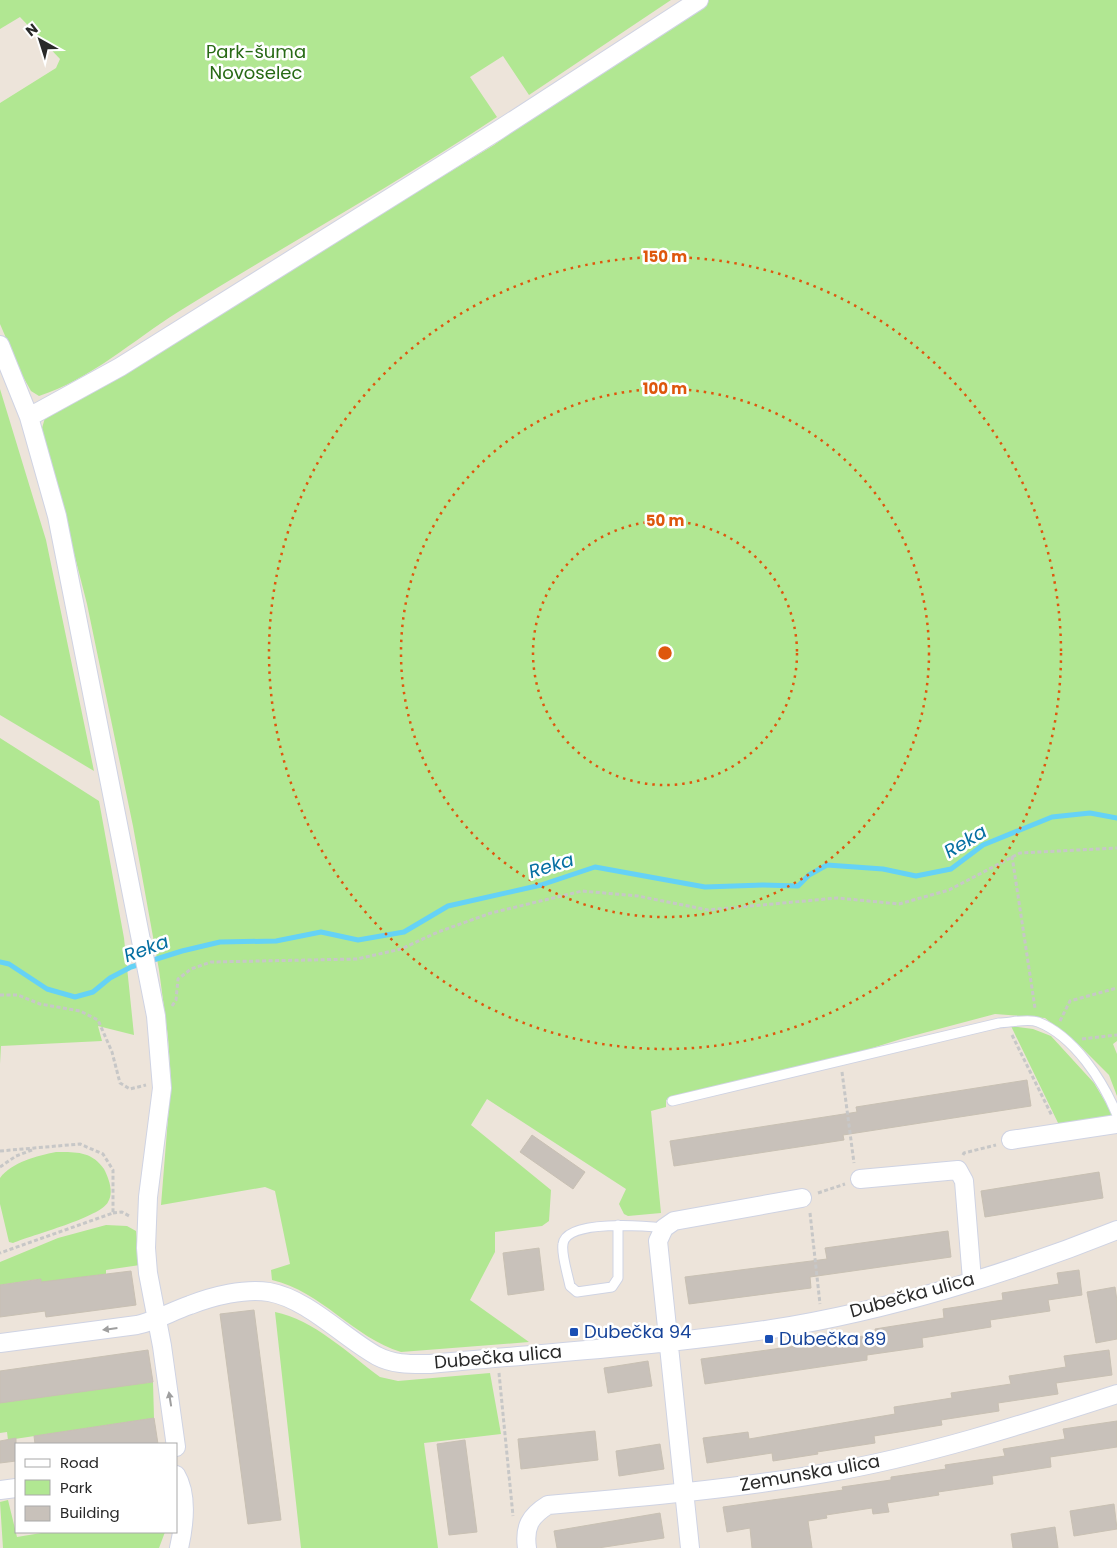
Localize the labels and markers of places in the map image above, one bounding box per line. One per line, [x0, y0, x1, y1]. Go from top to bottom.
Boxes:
centre of rings [656, 644, 674, 662]
place label: Dubečka 94 [584, 1319, 691, 1344]
marker: Dubečka 94 [568, 1326, 580, 1338]
place label: Dubečka 89 [779, 1326, 886, 1351]
marker: Dubečka 89 [763, 1333, 775, 1345]

